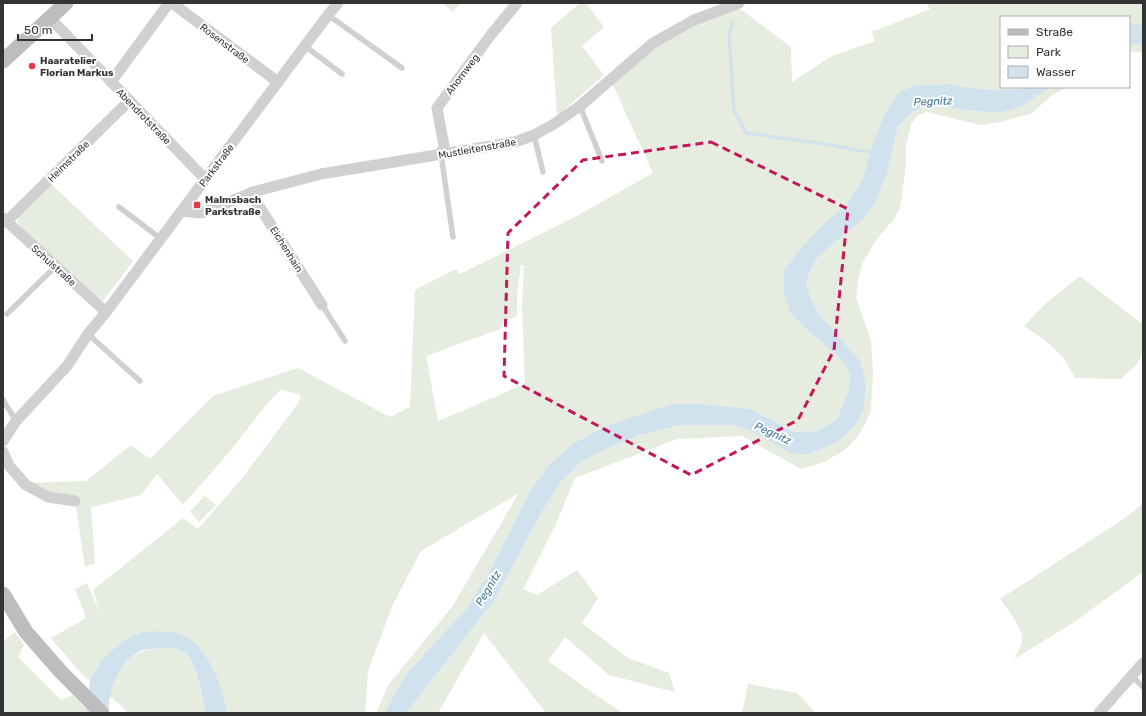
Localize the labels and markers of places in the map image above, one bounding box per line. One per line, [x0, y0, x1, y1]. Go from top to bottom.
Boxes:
place label: Haaratelier Florian Markus [40, 55, 114, 79]
marker: Haaratelier Florian Markus [27, 61, 37, 71]
place label: Malmsbach Parkstraße [205, 194, 261, 218]
marker: Malmsbach Parkstraße [192, 200, 202, 210]

